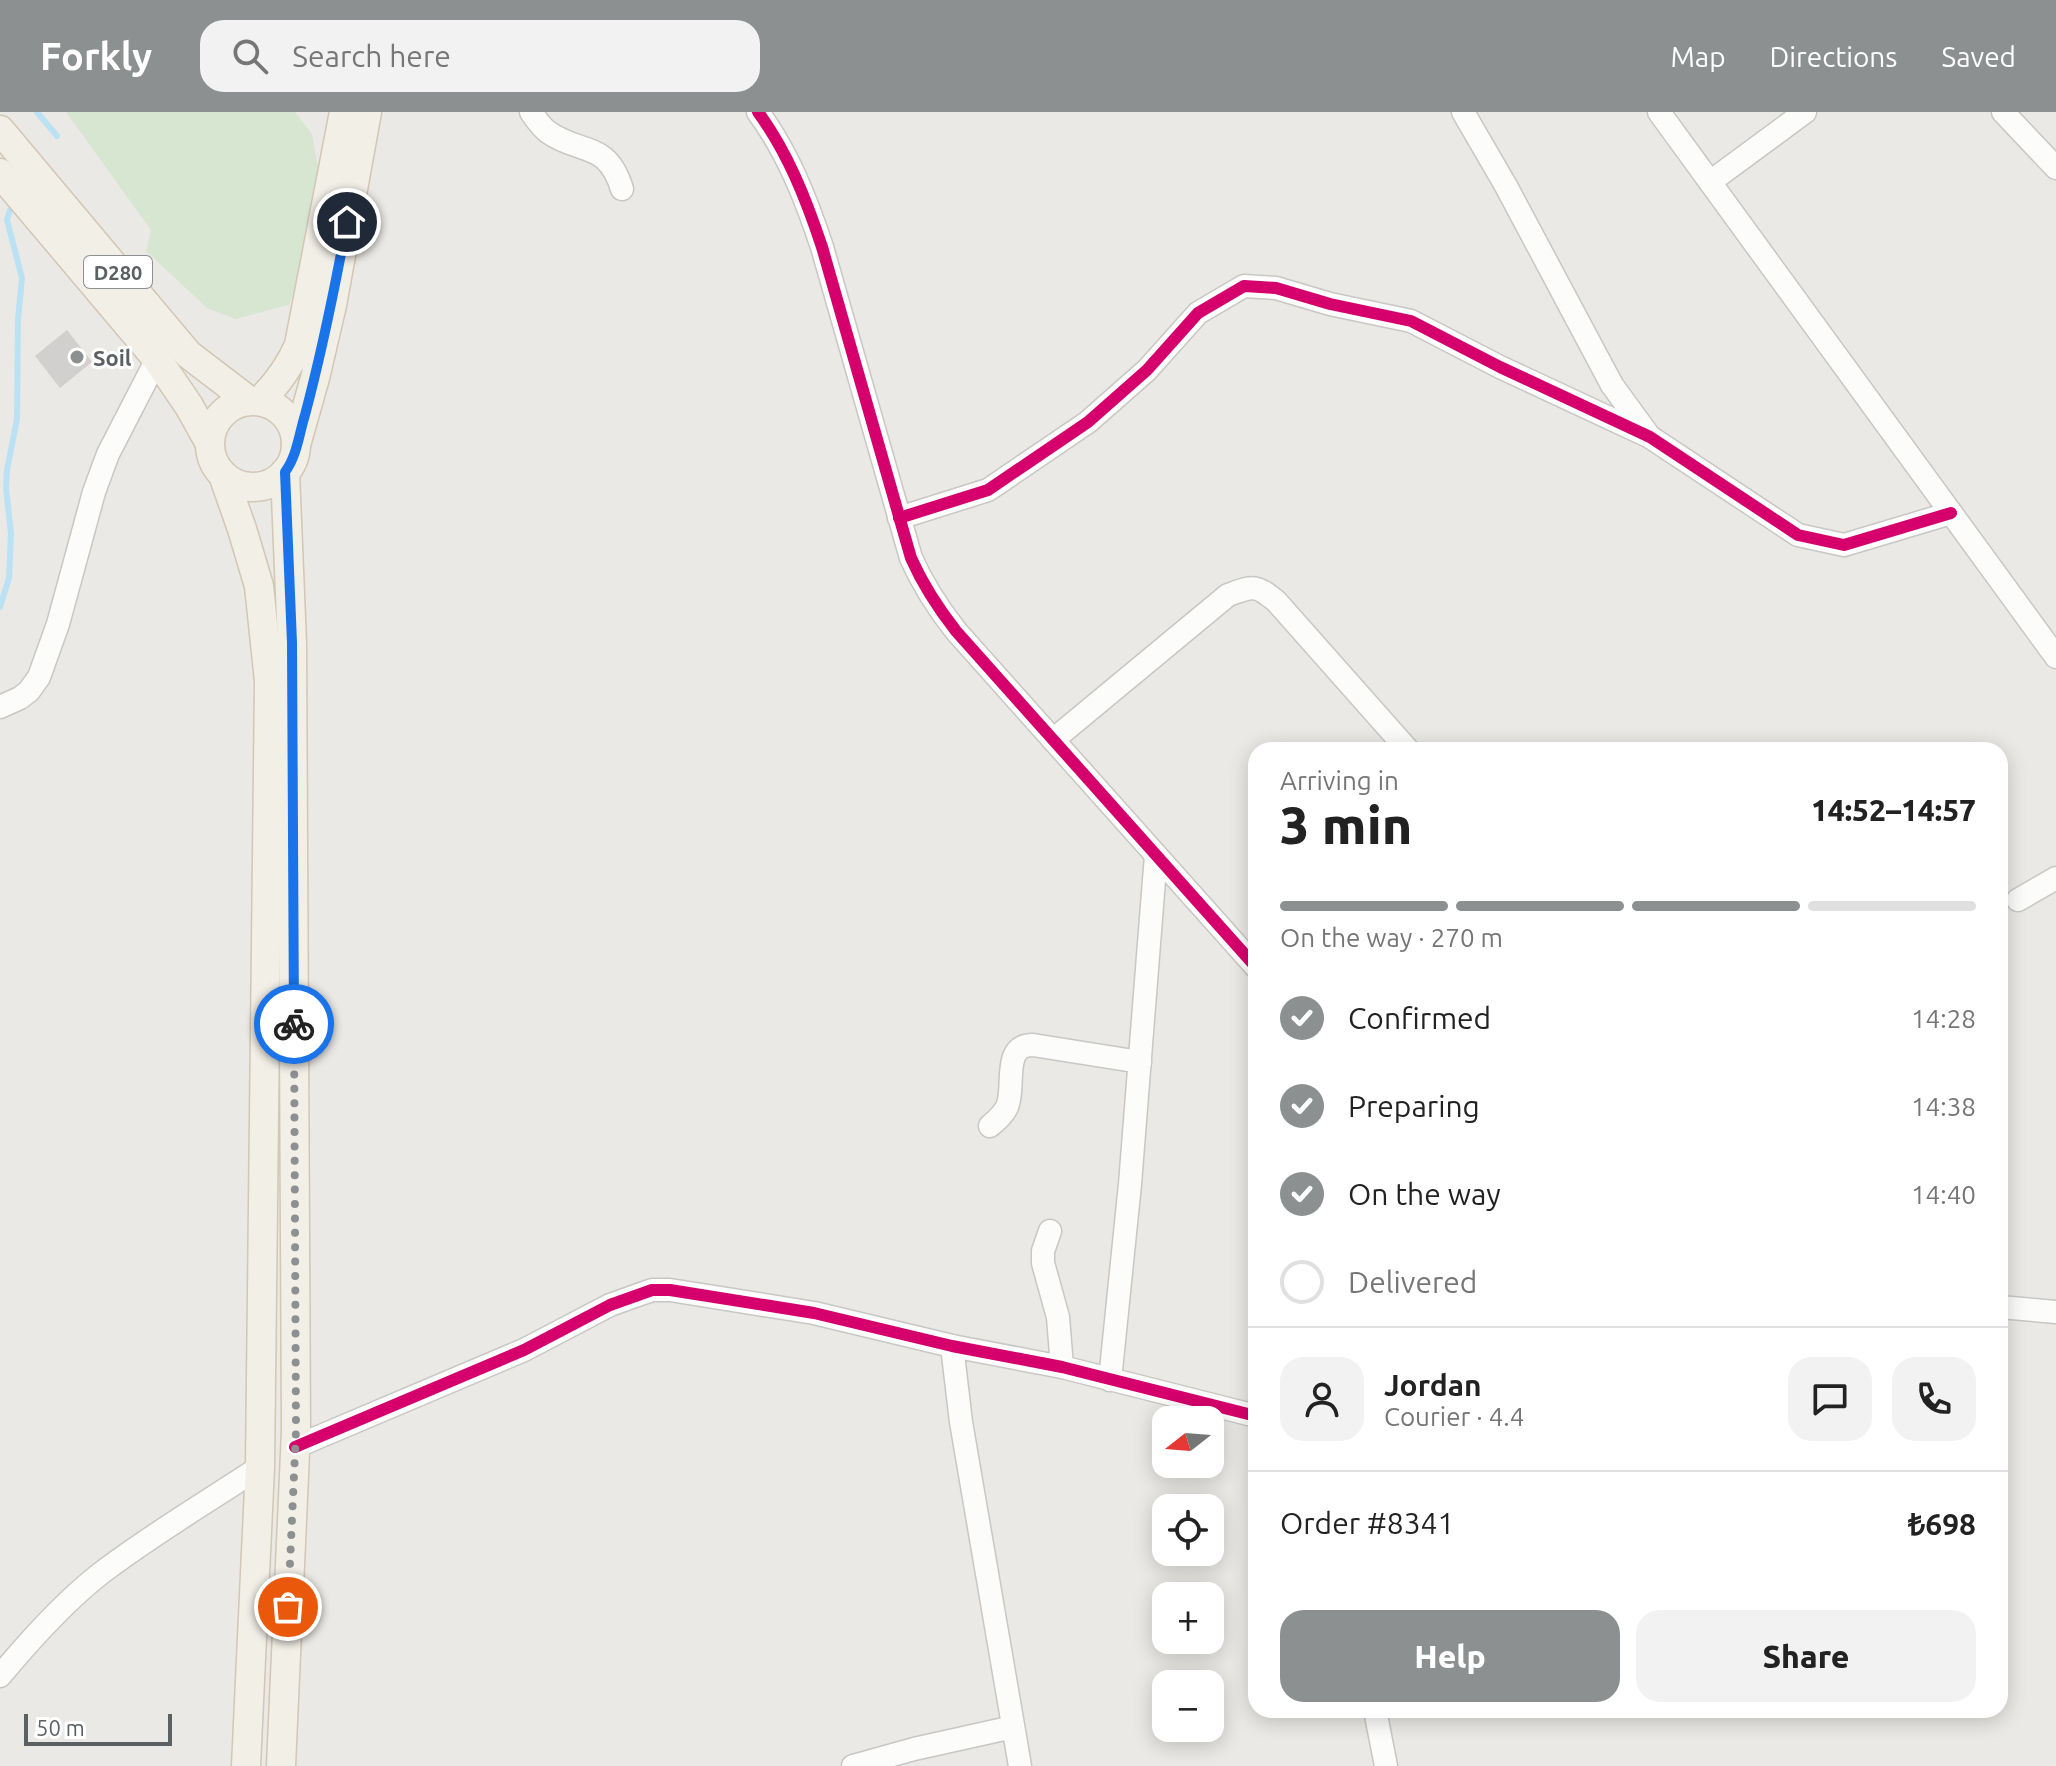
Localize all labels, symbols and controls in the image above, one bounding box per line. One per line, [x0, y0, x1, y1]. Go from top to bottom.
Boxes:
search box [200, 20, 760, 92]
icon: search [228, 34, 272, 78]
text: Forkly [40, 35, 152, 77]
text: Search here [292, 39, 451, 73]
text: Map [1670, 41, 1726, 72]
text: Directions [1770, 41, 1897, 72]
text: Saved [1941, 41, 2016, 72]
pin [313, 188, 381, 256]
icon: home [325, 200, 369, 244]
road number: D280 [84, 256, 152, 288]
place label: Soil [93, 345, 132, 370]
marker: Soil [68, 348, 86, 366]
text: Arriving in [1280, 766, 1399, 795]
text: 14:52–14:57 [1811, 793, 1976, 827]
text: 3 min [1280, 796, 1412, 854]
text: On the way · 270 m [1280, 923, 1503, 952]
courier [254, 984, 334, 1064]
icon: check [1280, 996, 1324, 1040]
text: Confirmed [1348, 1001, 1491, 1035]
icon: bike [272, 1002, 316, 1046]
text: 14:28 [1911, 1004, 1976, 1033]
icon: check [1280, 1084, 1324, 1128]
text: Preparing [1348, 1089, 1480, 1123]
text: 14:38 [1911, 1092, 1976, 1121]
icon: check [1280, 1172, 1324, 1216]
text: On the way [1348, 1177, 1501, 1211]
text: 14:40 [1911, 1180, 1976, 1209]
text: Delivered [1348, 1265, 1477, 1299]
button: person [1280, 1357, 1364, 1441]
button: chat [1788, 1357, 1872, 1441]
button: phone [1892, 1357, 1976, 1441]
text: Jordan [1384, 1368, 1482, 1402]
text: Courier · 4.4 [1384, 1402, 1524, 1431]
north arrow [1152, 1406, 1224, 1478]
map controls [1152, 1406, 1224, 1742]
button: locate [1152, 1494, 1224, 1566]
text: Order #8341 [1280, 1506, 1454, 1540]
text: ₺698 [1908, 1507, 1976, 1541]
pin [254, 1573, 322, 1641]
button: + [1152, 1582, 1224, 1654]
icon: bag [266, 1585, 310, 1629]
button: Help [1280, 1610, 1620, 1702]
button: Share [1636, 1610, 1976, 1702]
button: − [1152, 1670, 1224, 1742]
scale bar [24, 1710, 172, 1746]
text: 50 m [36, 1715, 85, 1740]

